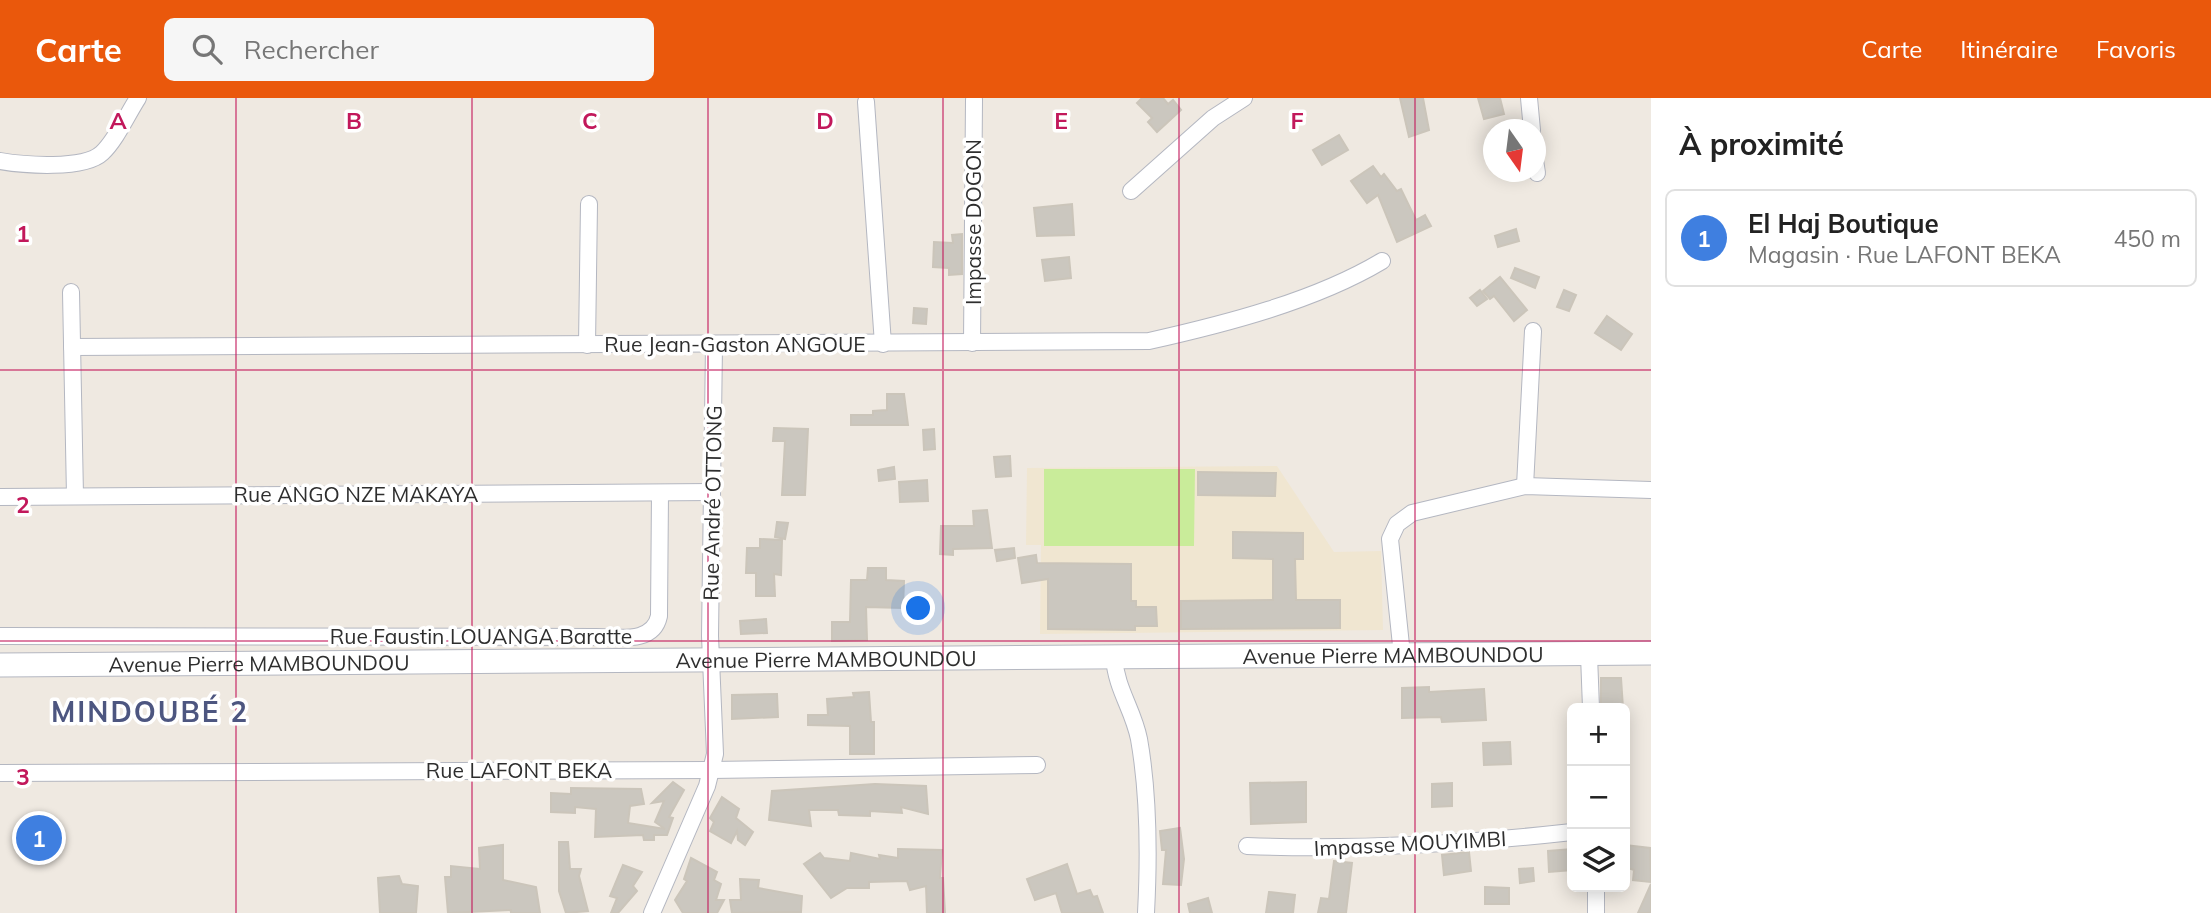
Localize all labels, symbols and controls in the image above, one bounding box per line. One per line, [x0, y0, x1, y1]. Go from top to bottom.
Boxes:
search box [164, 18, 654, 81]
text: Carte [35, 29, 122, 70]
icon: search [188, 30, 226, 68]
text: Rechercher [244, 33, 379, 66]
text: Carte [1861, 34, 1922, 64]
text: Itinéraire [1960, 34, 2058, 64]
text: Favoris [2096, 34, 2176, 64]
text: A [109, 106, 127, 135]
text: B [346, 106, 362, 135]
text: C [582, 106, 598, 135]
text: D [816, 106, 834, 135]
text: E [1054, 106, 1068, 135]
text: F [1290, 106, 1304, 135]
north arrow [1483, 119, 1546, 182]
text: À proximité [1679, 125, 1844, 163]
street label: Impasse DOGON [960, 139, 986, 305]
text: El Haj Boutique [1748, 207, 1939, 240]
text: 1 [16, 219, 30, 248]
text: 1 [1697, 224, 1711, 253]
text: 450 m [2113, 224, 2181, 253]
text: Magasin · Rue LAFONT BEKA [1748, 240, 2061, 269]
street label: Rue Jean-Gaston ANGOUE [604, 331, 866, 357]
street label: Rue André OTTONG [697, 405, 727, 601]
street label: Rue ANGO NZE MAKAYA [234, 481, 479, 507]
text: 2 [16, 490, 30, 519]
your location [901, 591, 935, 625]
street label: Rue Faustin LOUANGA Baratte [330, 623, 632, 649]
street label: Avenue Pierre MAMBOUNDOU [1242, 641, 1544, 669]
street label: Avenue Pierre MAMBOUNDOU [675, 645, 977, 673]
street label: Avenue Pierre MAMBOUNDOU [108, 649, 410, 677]
district label: MINDOUBÉ 2 [51, 694, 249, 729]
map controls [1567, 703, 1630, 892]
button: + [1567, 703, 1630, 766]
street label: Rue LAFONT BEKA [426, 757, 613, 783]
text: 3 [16, 762, 30, 791]
button: − [1567, 766, 1630, 829]
pin: 1 [16, 812, 62, 864]
street label: Impasse MOUYIMBI [1313, 825, 1507, 861]
button: layers [1567, 829, 1630, 892]

